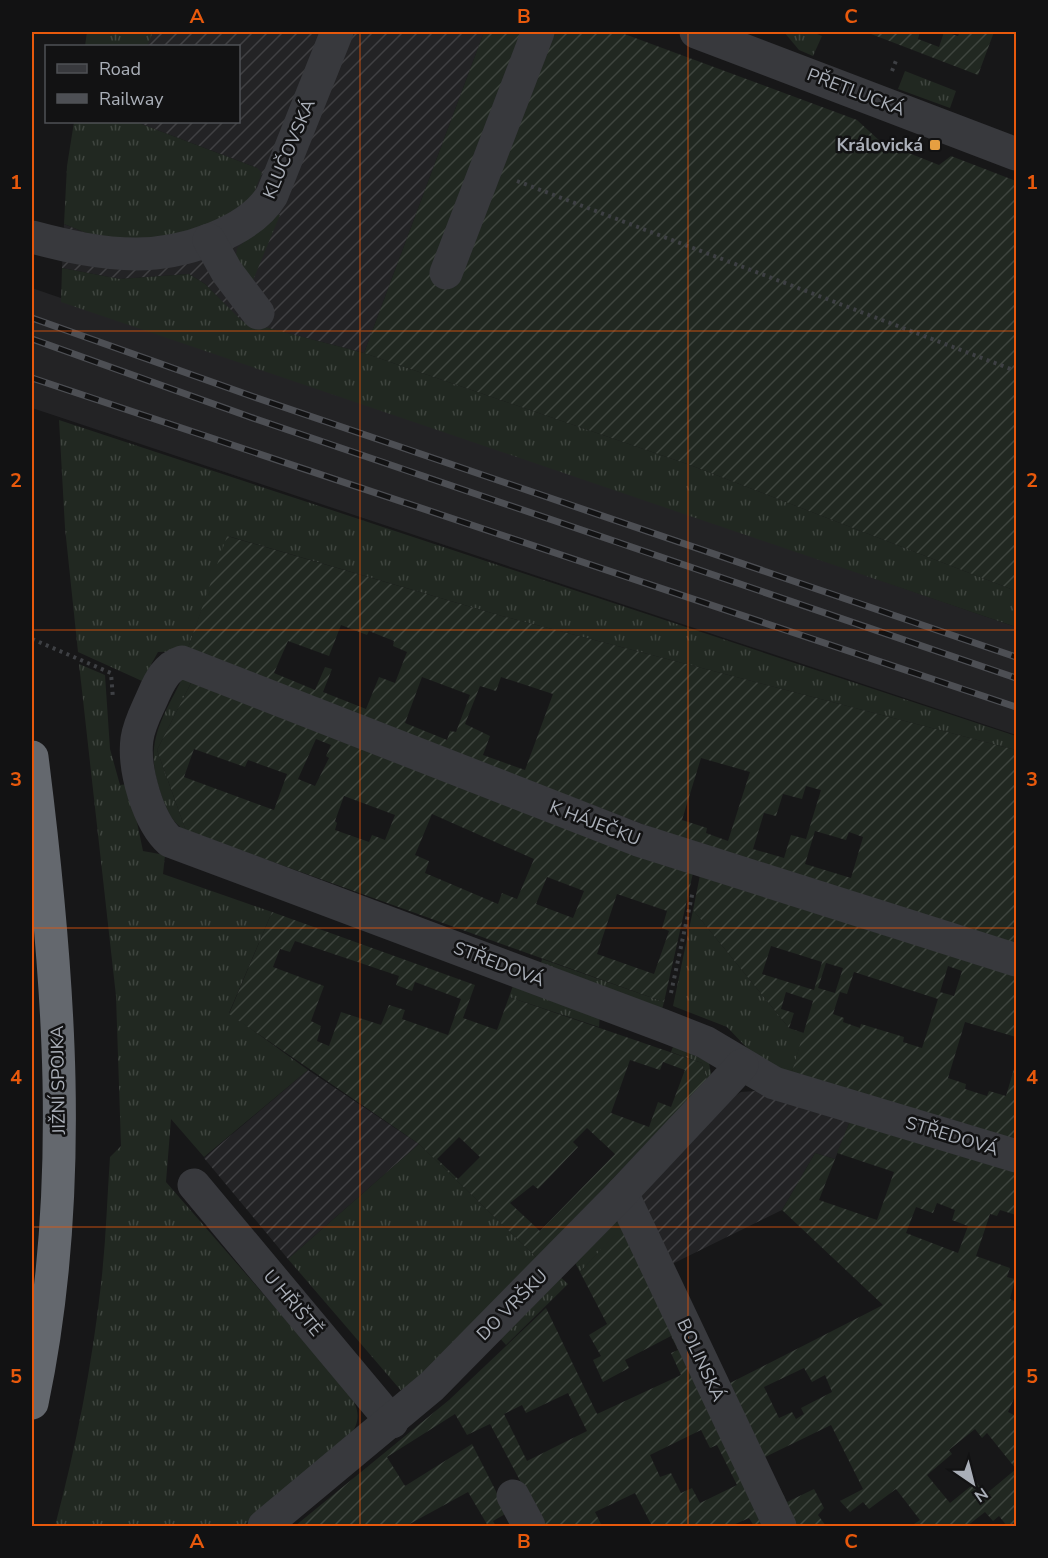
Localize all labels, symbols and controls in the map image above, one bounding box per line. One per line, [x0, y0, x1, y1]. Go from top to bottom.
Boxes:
text: A [190, 3, 205, 30]
text: B [517, 3, 531, 30]
text: C [844, 3, 858, 30]
legend [45, 45, 240, 123]
text: Road [99, 57, 141, 81]
street label: PŘETLUCKÁ [804, 62, 908, 122]
text: Railway [99, 87, 164, 111]
street label: KLUČOVSKÁ [257, 96, 321, 202]
place label: Královická [836, 133, 923, 157]
marker: Královická [928, 138, 942, 152]
text: 1 [10, 169, 22, 196]
text: 1 [1026, 169, 1038, 196]
text: 2 [10, 467, 22, 494]
text: 2 [1026, 467, 1038, 494]
text: 3 [10, 766, 22, 793]
text: 3 [1026, 766, 1038, 793]
street label: K HÁJEČKU [546, 795, 644, 851]
street label: STŘEDOVÁ [450, 936, 548, 992]
street label: JIŽNÍ SPOJKA [45, 1025, 71, 1136]
text: 4 [10, 1064, 22, 1091]
text: 4 [1026, 1064, 1038, 1091]
street label: STŘEDOVÁ [903, 1111, 1001, 1161]
street label: DO VRŠKU [471, 1264, 553, 1346]
street label: U HŘIŠTĚ [258, 1265, 328, 1341]
street label: BOLINSKÁ [671, 1315, 731, 1405]
text: 5 [10, 1363, 22, 1390]
text: 5 [1026, 1363, 1038, 1390]
north arrow [943, 1453, 1003, 1513]
text: N [970, 1482, 992, 1507]
text: A [190, 1528, 205, 1555]
text: B [517, 1528, 531, 1555]
text: C [844, 1528, 858, 1555]

